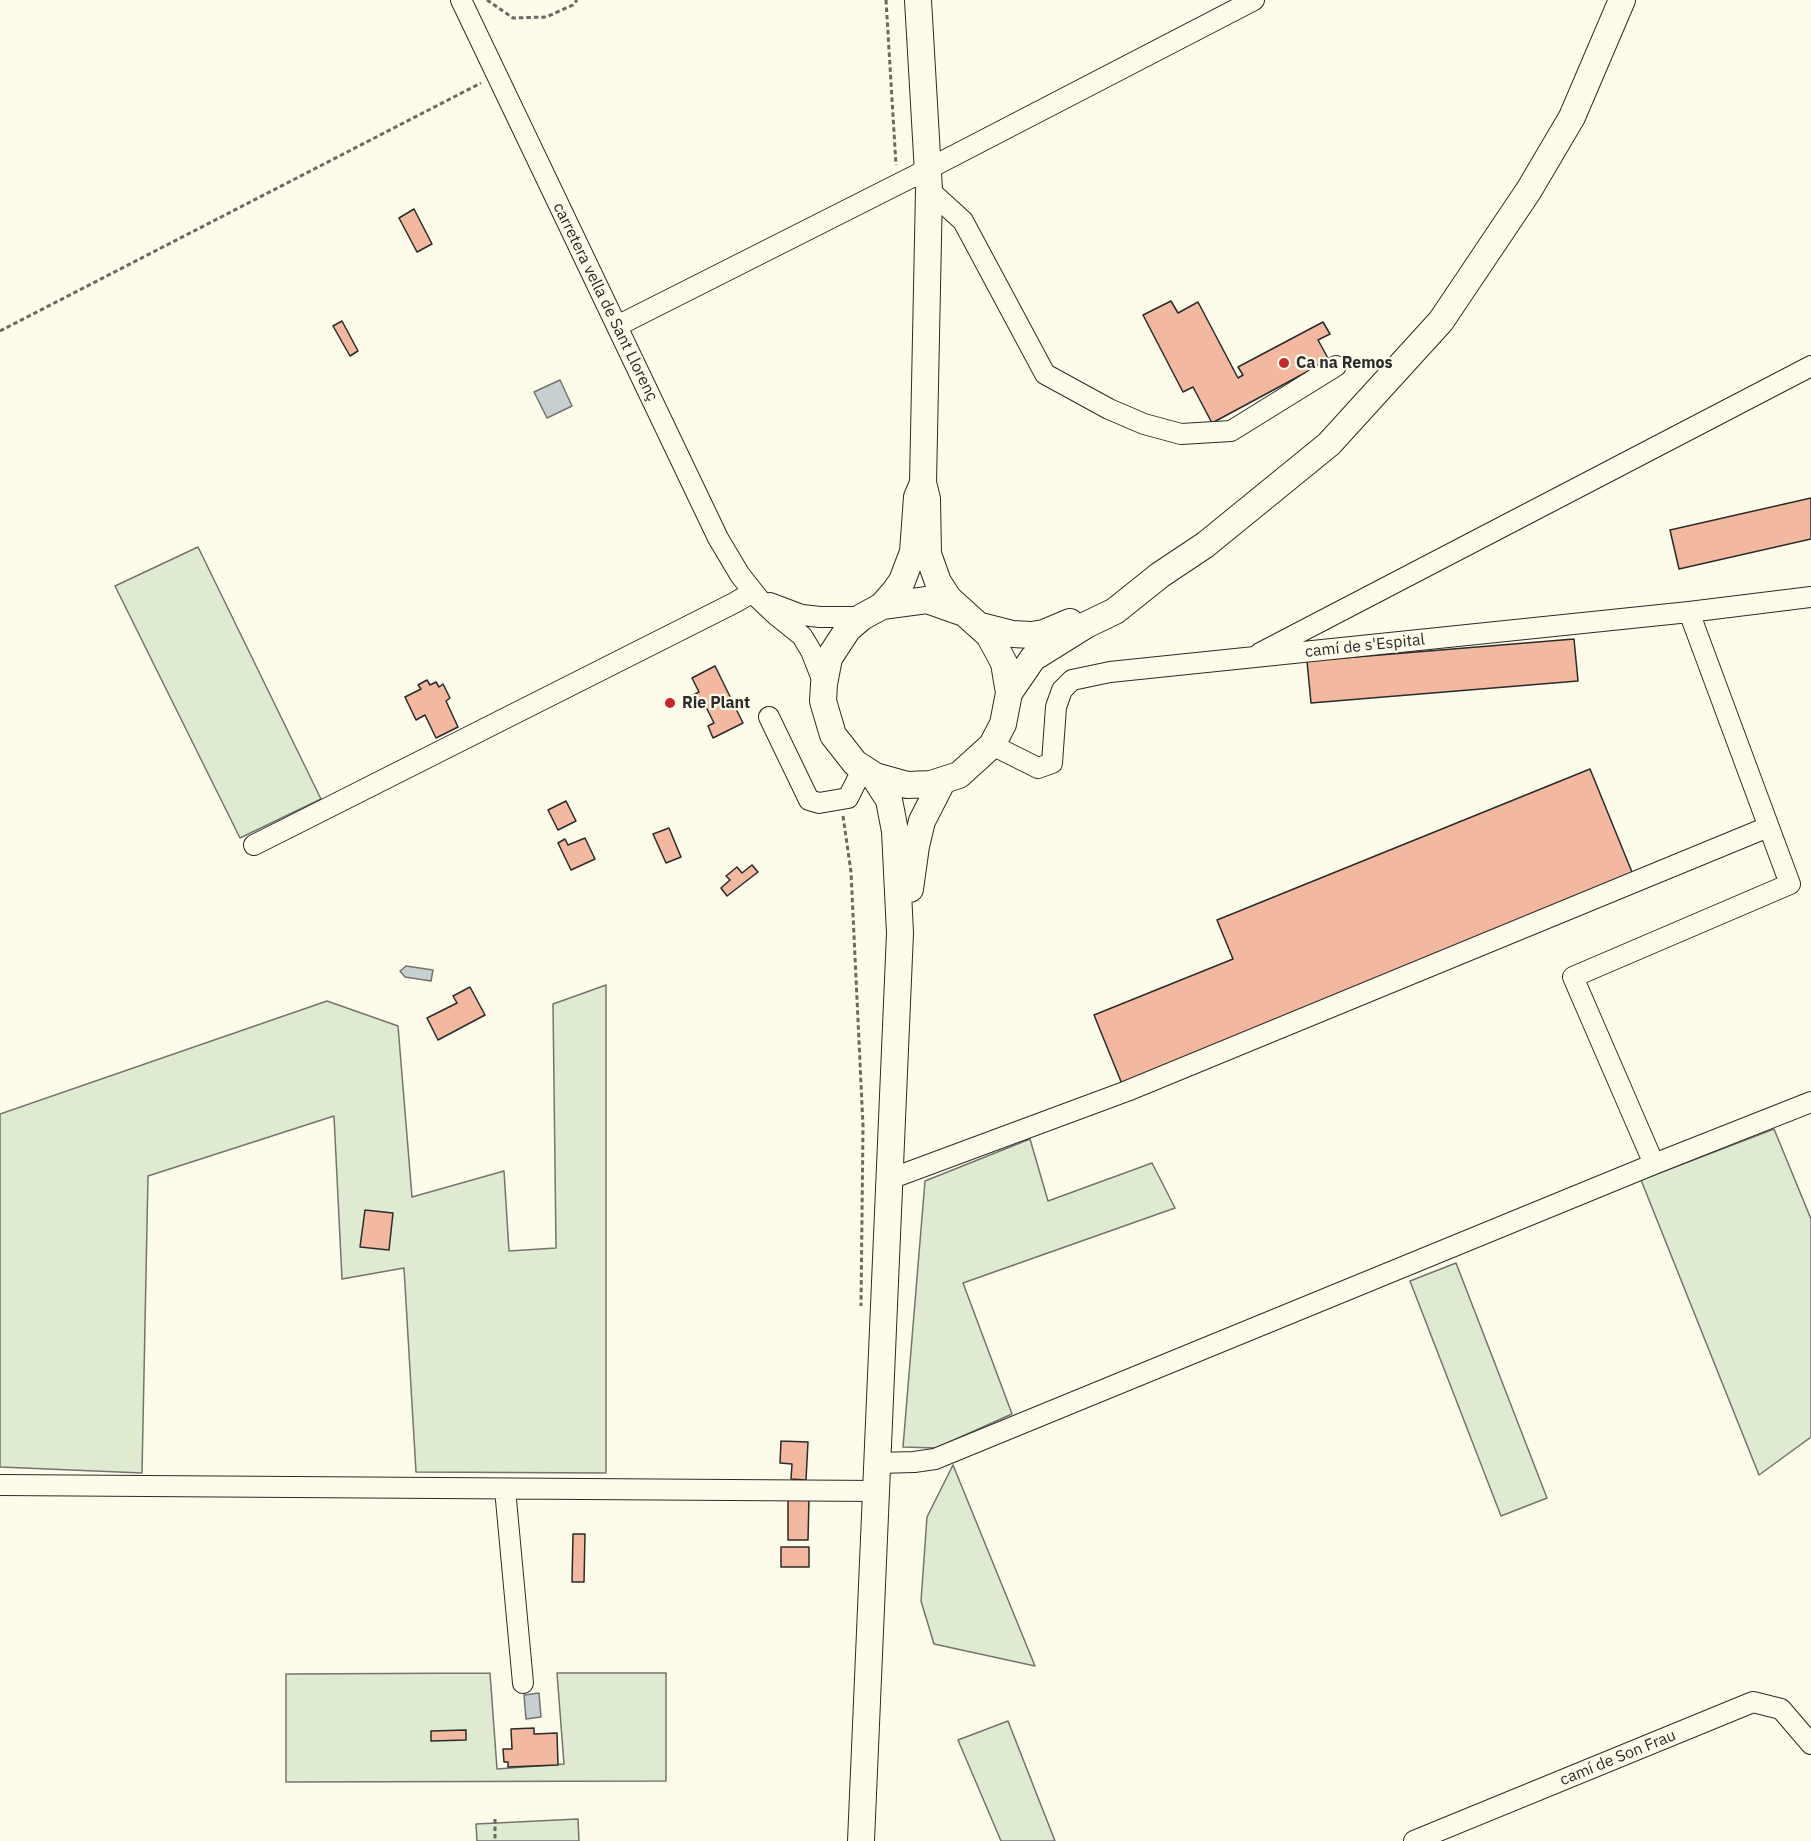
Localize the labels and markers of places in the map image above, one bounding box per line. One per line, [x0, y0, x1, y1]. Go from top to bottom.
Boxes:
place label: Ca na Remos [1296, 353, 1393, 373]
marker: Ca na Remos [1277, 356, 1291, 370]
place label: Rie Plant [682, 693, 750, 713]
marker: Rie Plant [663, 696, 677, 710]

